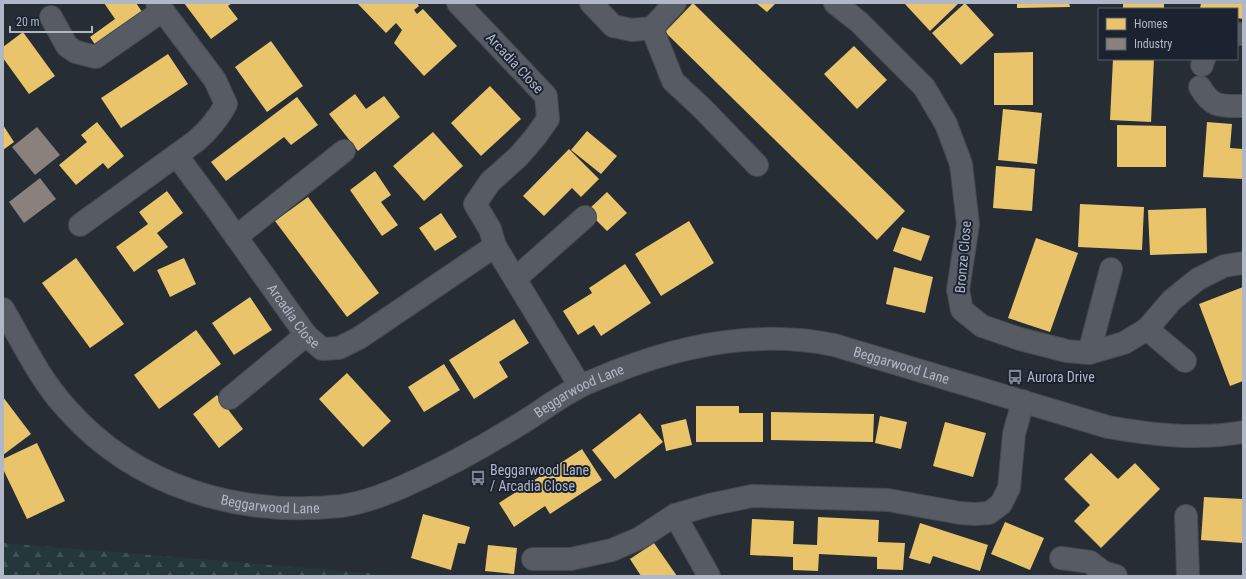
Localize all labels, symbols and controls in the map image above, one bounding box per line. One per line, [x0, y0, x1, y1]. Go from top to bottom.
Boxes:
scale bar [10, 8, 92, 34]
legend [1098, 8, 1238, 60]
text: 20 m [16, 15, 40, 29]
text: Homes [1134, 17, 1168, 31]
street label: Arcadia Close [483, 30, 547, 97]
text: Industry [1134, 37, 1172, 51]
street label: Bronze Close [952, 220, 974, 294]
street label: Arcadia Close [264, 281, 323, 352]
street label: Beggarwood Lane [852, 343, 952, 387]
street label: Beggarwood Lane [531, 361, 626, 421]
bus stop icon: Aurora Drive [1006, 368, 1024, 386]
place label: Aurora Drive [1027, 369, 1095, 385]
place label: Beggarwood Lane / Arcadia Close [490, 462, 590, 494]
bus stop icon: Beggarwood Lane / Arcadia Close [469, 469, 487, 487]
street label: Beggarwood Lane [219, 491, 320, 516]

